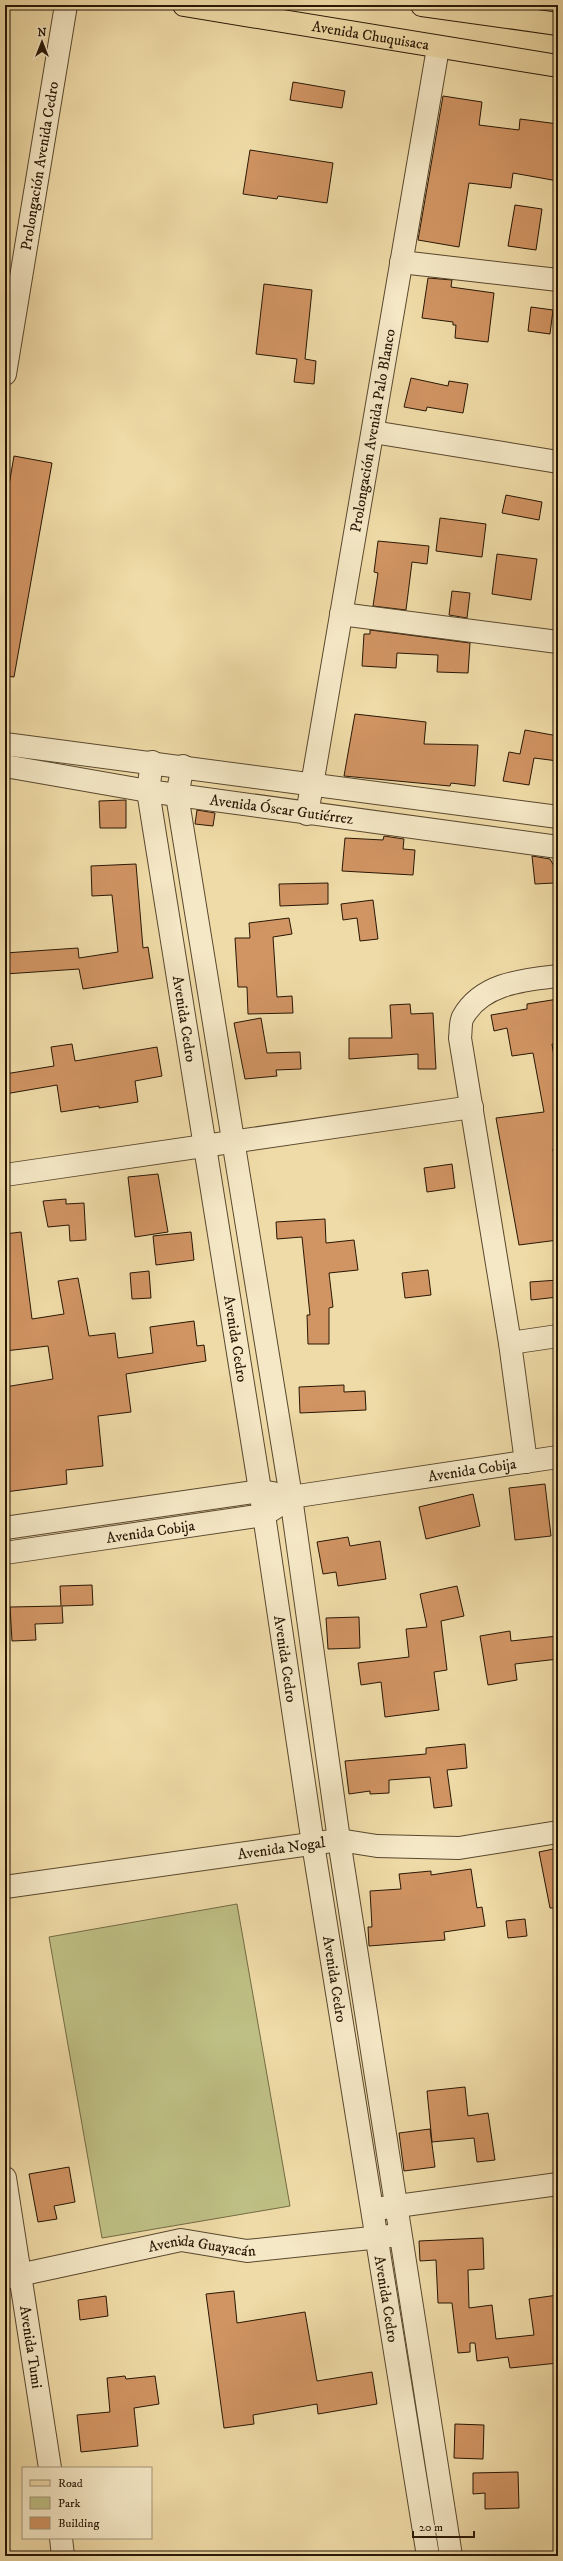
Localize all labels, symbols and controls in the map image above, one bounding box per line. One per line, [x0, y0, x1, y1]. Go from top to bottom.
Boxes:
street label: Avenida Chuquisaca [310, 17, 431, 55]
north arrow [22, 22, 62, 62]
text: N [37, 26, 47, 40]
street label: Prolongación Avenida Cedro [17, 80, 63, 252]
street label: Prolongación Avenida Palo Blanco [346, 327, 400, 534]
street label: Avenida Óscar Gutiérrez [209, 791, 355, 829]
street label: Avenida Cedro [168, 974, 200, 1064]
street label: Avenida Cedro [219, 1294, 252, 1384]
street label: Avenida Cobija [427, 1454, 518, 1486]
street label: Avenida Cobija [105, 1516, 197, 1548]
street label: Avenida Cedro [269, 1614, 301, 1704]
street label: Avenida Nogal [236, 1833, 327, 1864]
street label: Avenida Cedro [318, 1935, 351, 2024]
street label: Avenida Guayacán [146, 2231, 257, 2261]
street label: Avenida Cedro [370, 2254, 402, 2344]
street label: Avenida Tumi [15, 2304, 47, 2390]
legend [22, 2467, 152, 2539]
text: Road [58, 2476, 83, 2491]
text: Park [58, 2496, 80, 2511]
scale bar [413, 2513, 474, 2539]
text: Building [58, 2516, 99, 2531]
text: 20 m [419, 2520, 443, 2535]

